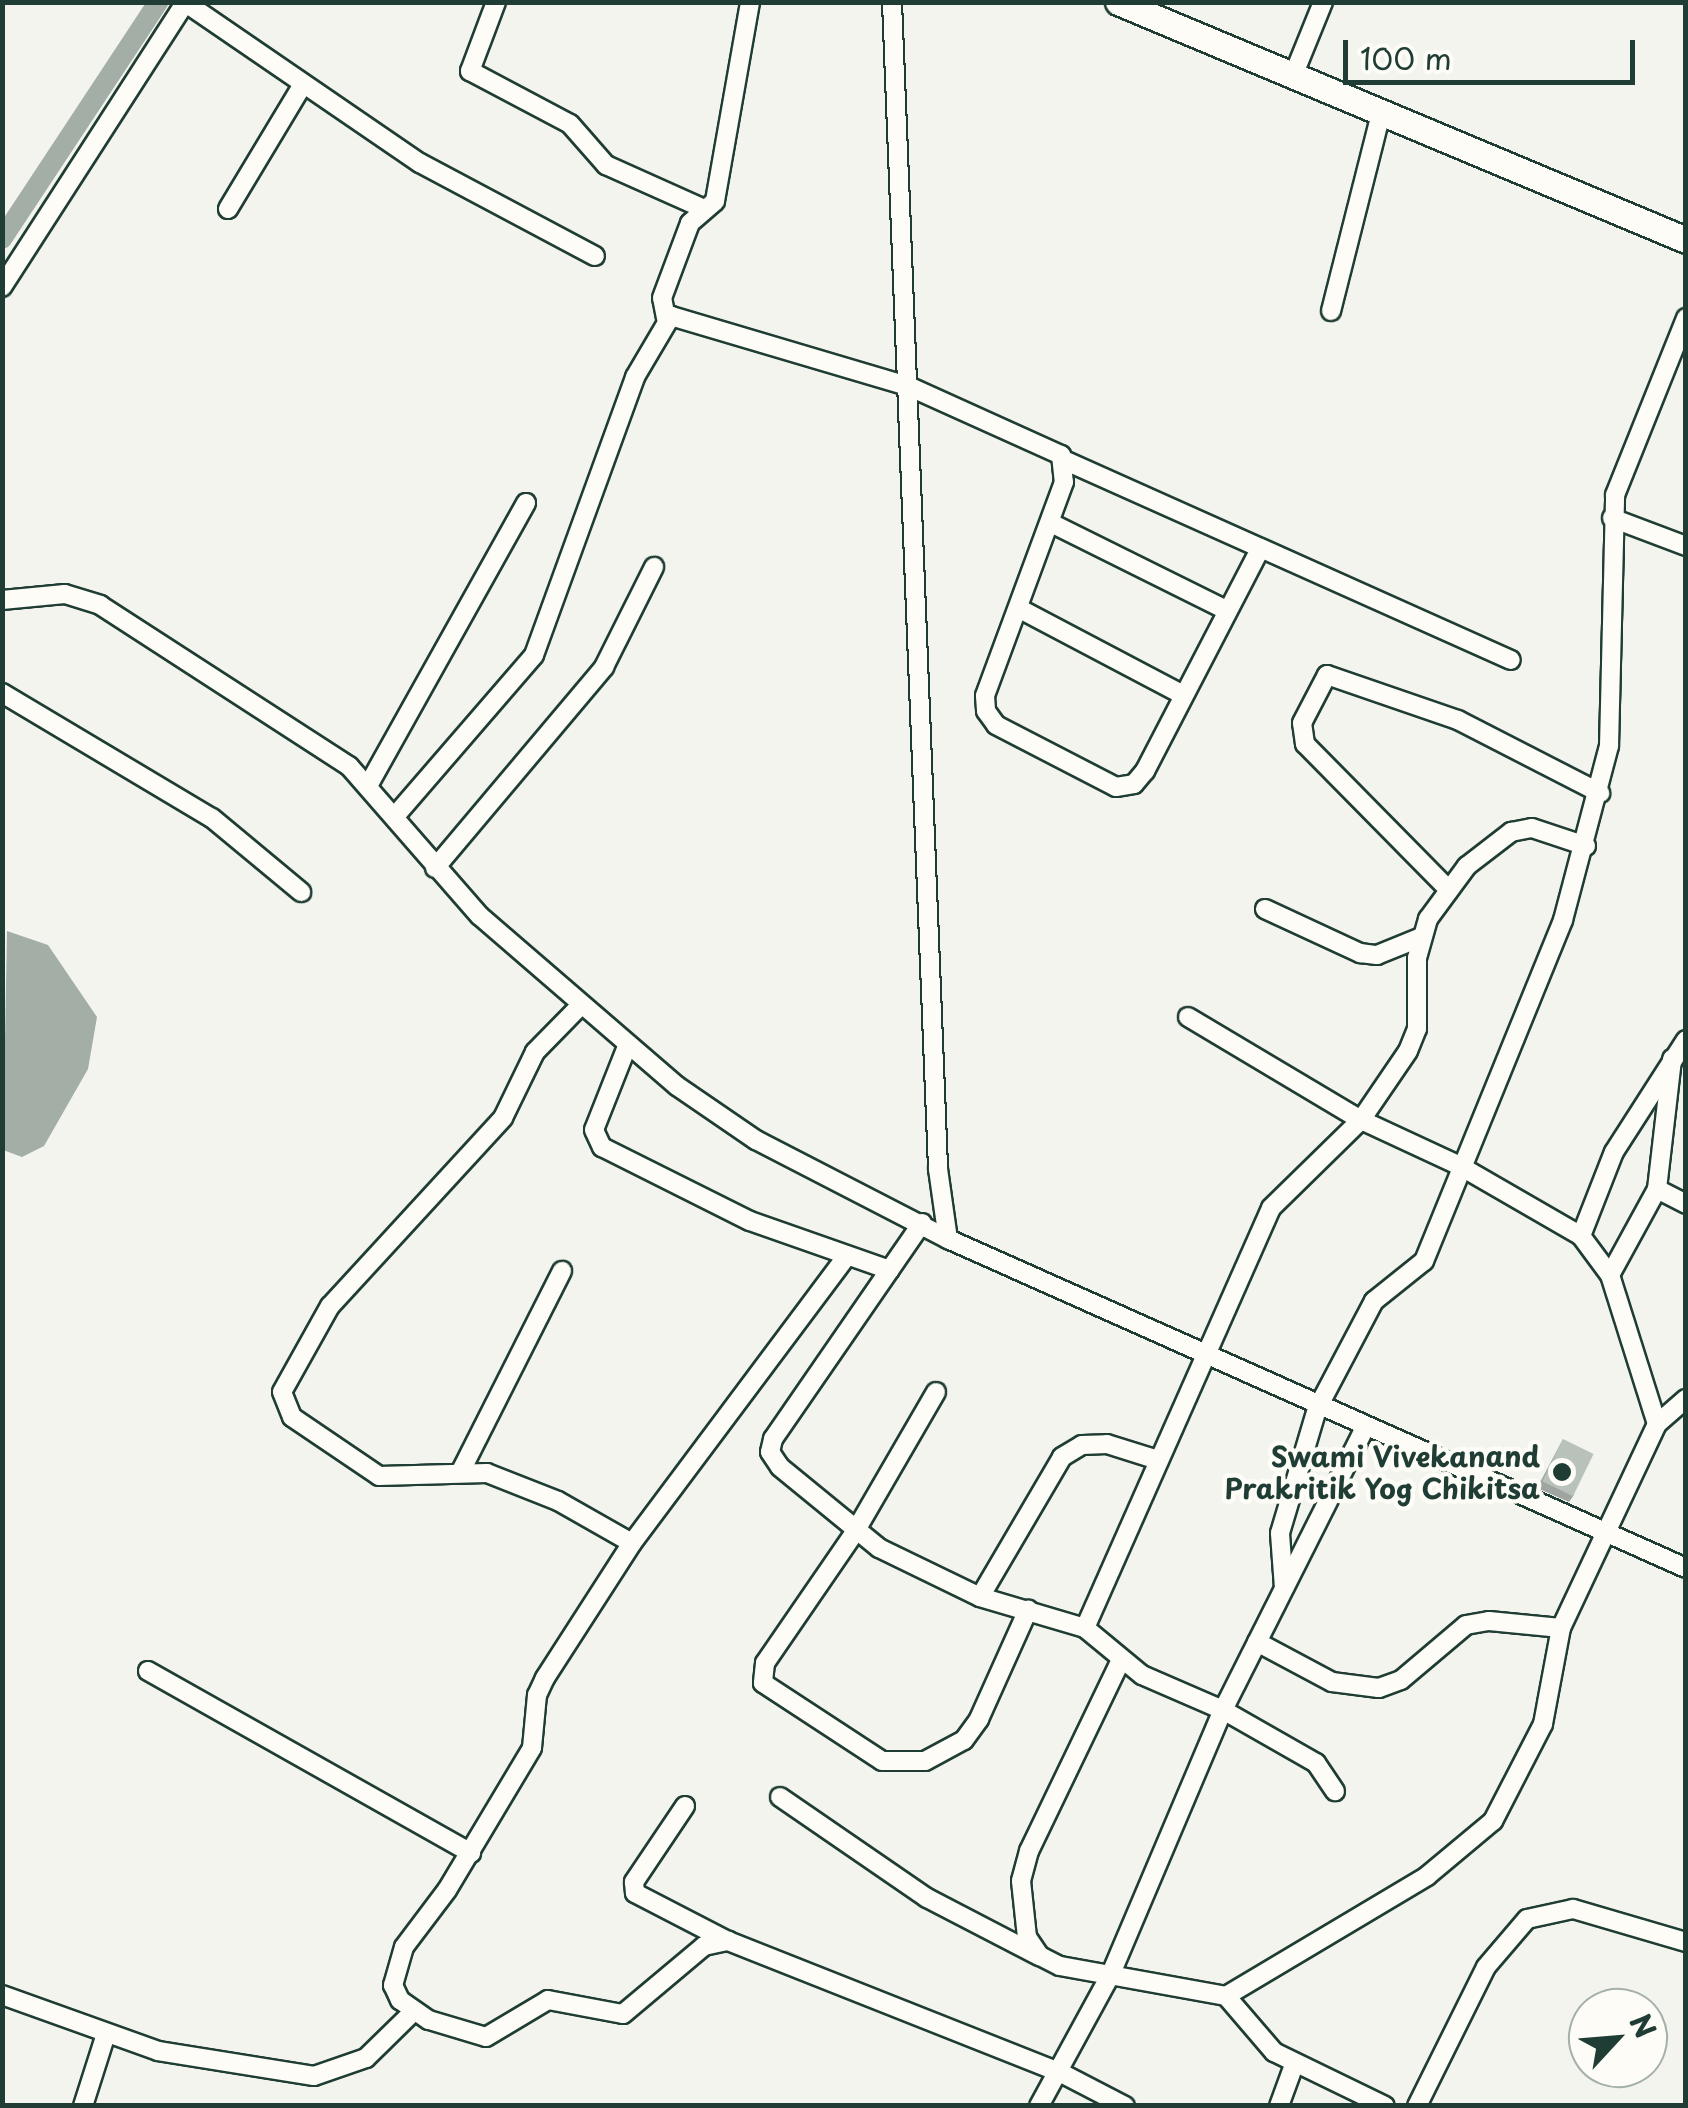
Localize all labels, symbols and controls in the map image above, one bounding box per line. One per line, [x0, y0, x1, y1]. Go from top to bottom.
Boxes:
scale bar [1348, 20, 1640, 82]
text: 100 m [1360, 35, 1452, 80]
place label: Swami Vivekanand Prakritik Yog Chikitsa [1224, 1439, 1540, 1505]
marker: Swami Vivekanand Prakritik Yog Chikitsa [1549, 1459, 1575, 1485]
north arrow [1568, 1988, 1668, 2088]
text: N [1619, 2006, 1668, 2045]

